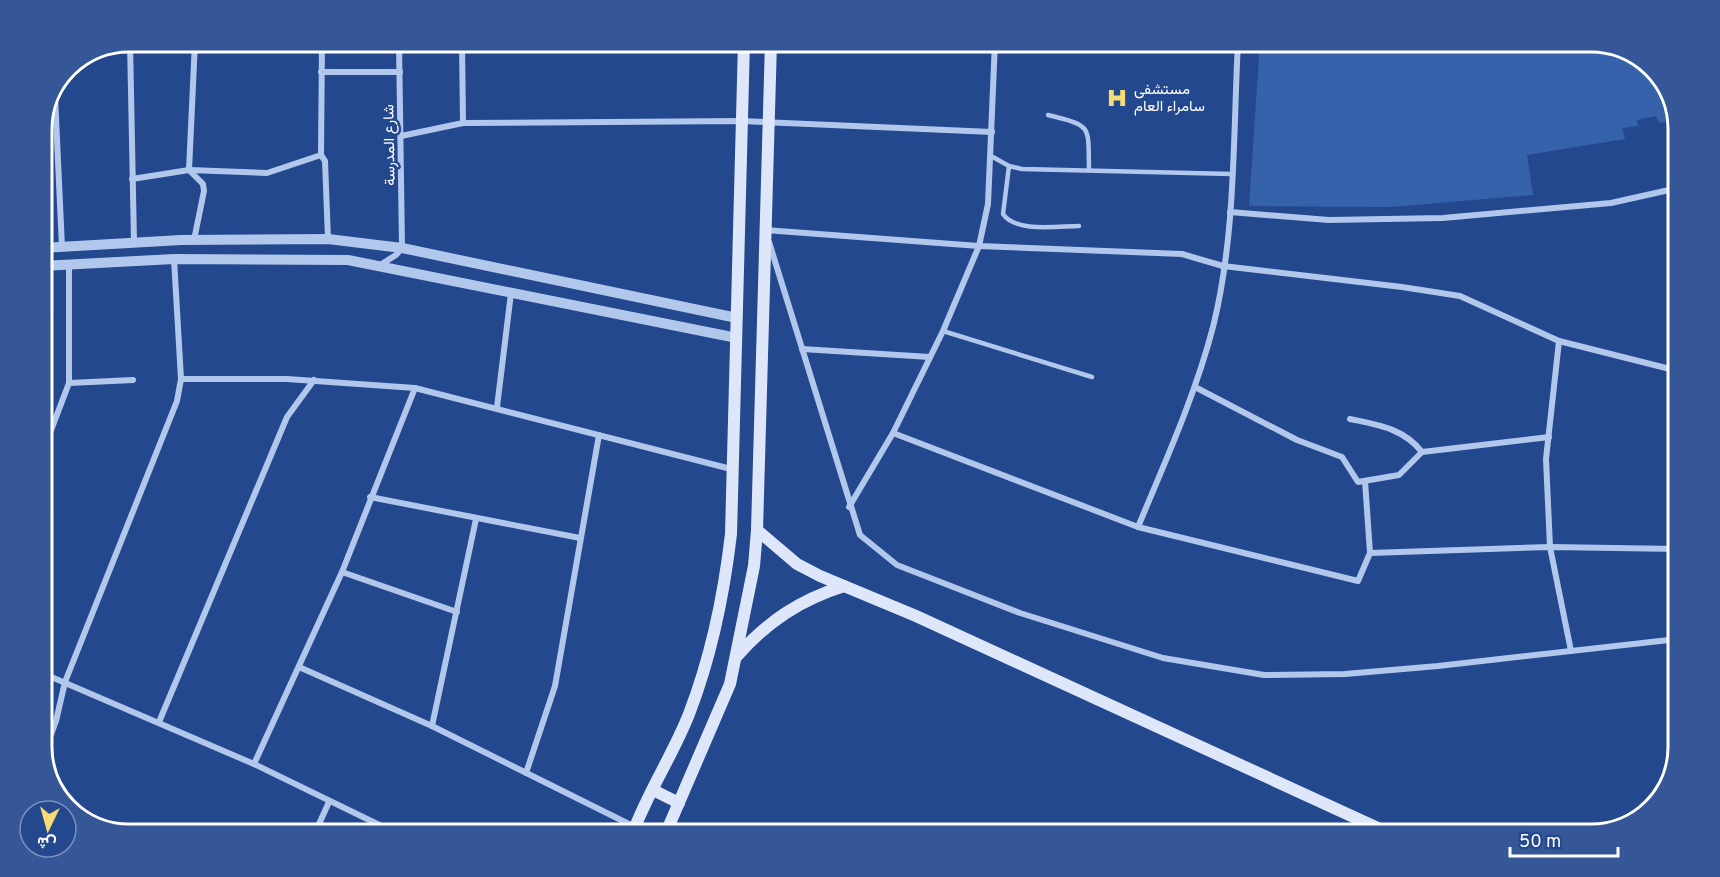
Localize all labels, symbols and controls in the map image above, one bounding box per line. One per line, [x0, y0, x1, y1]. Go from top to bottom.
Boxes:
place label: مستشفى سامراء العام [1134, 81, 1205, 117]
hospital icon: مستشفى سامراء العام [1105, 86, 1129, 110]
street label: شارع المدرسة [380, 104, 401, 186]
north arrow [18, 799, 78, 859]
scale bar [1510, 820, 1618, 858]
text: ش [36, 831, 57, 853]
text: 50 m [1519, 831, 1561, 854]

